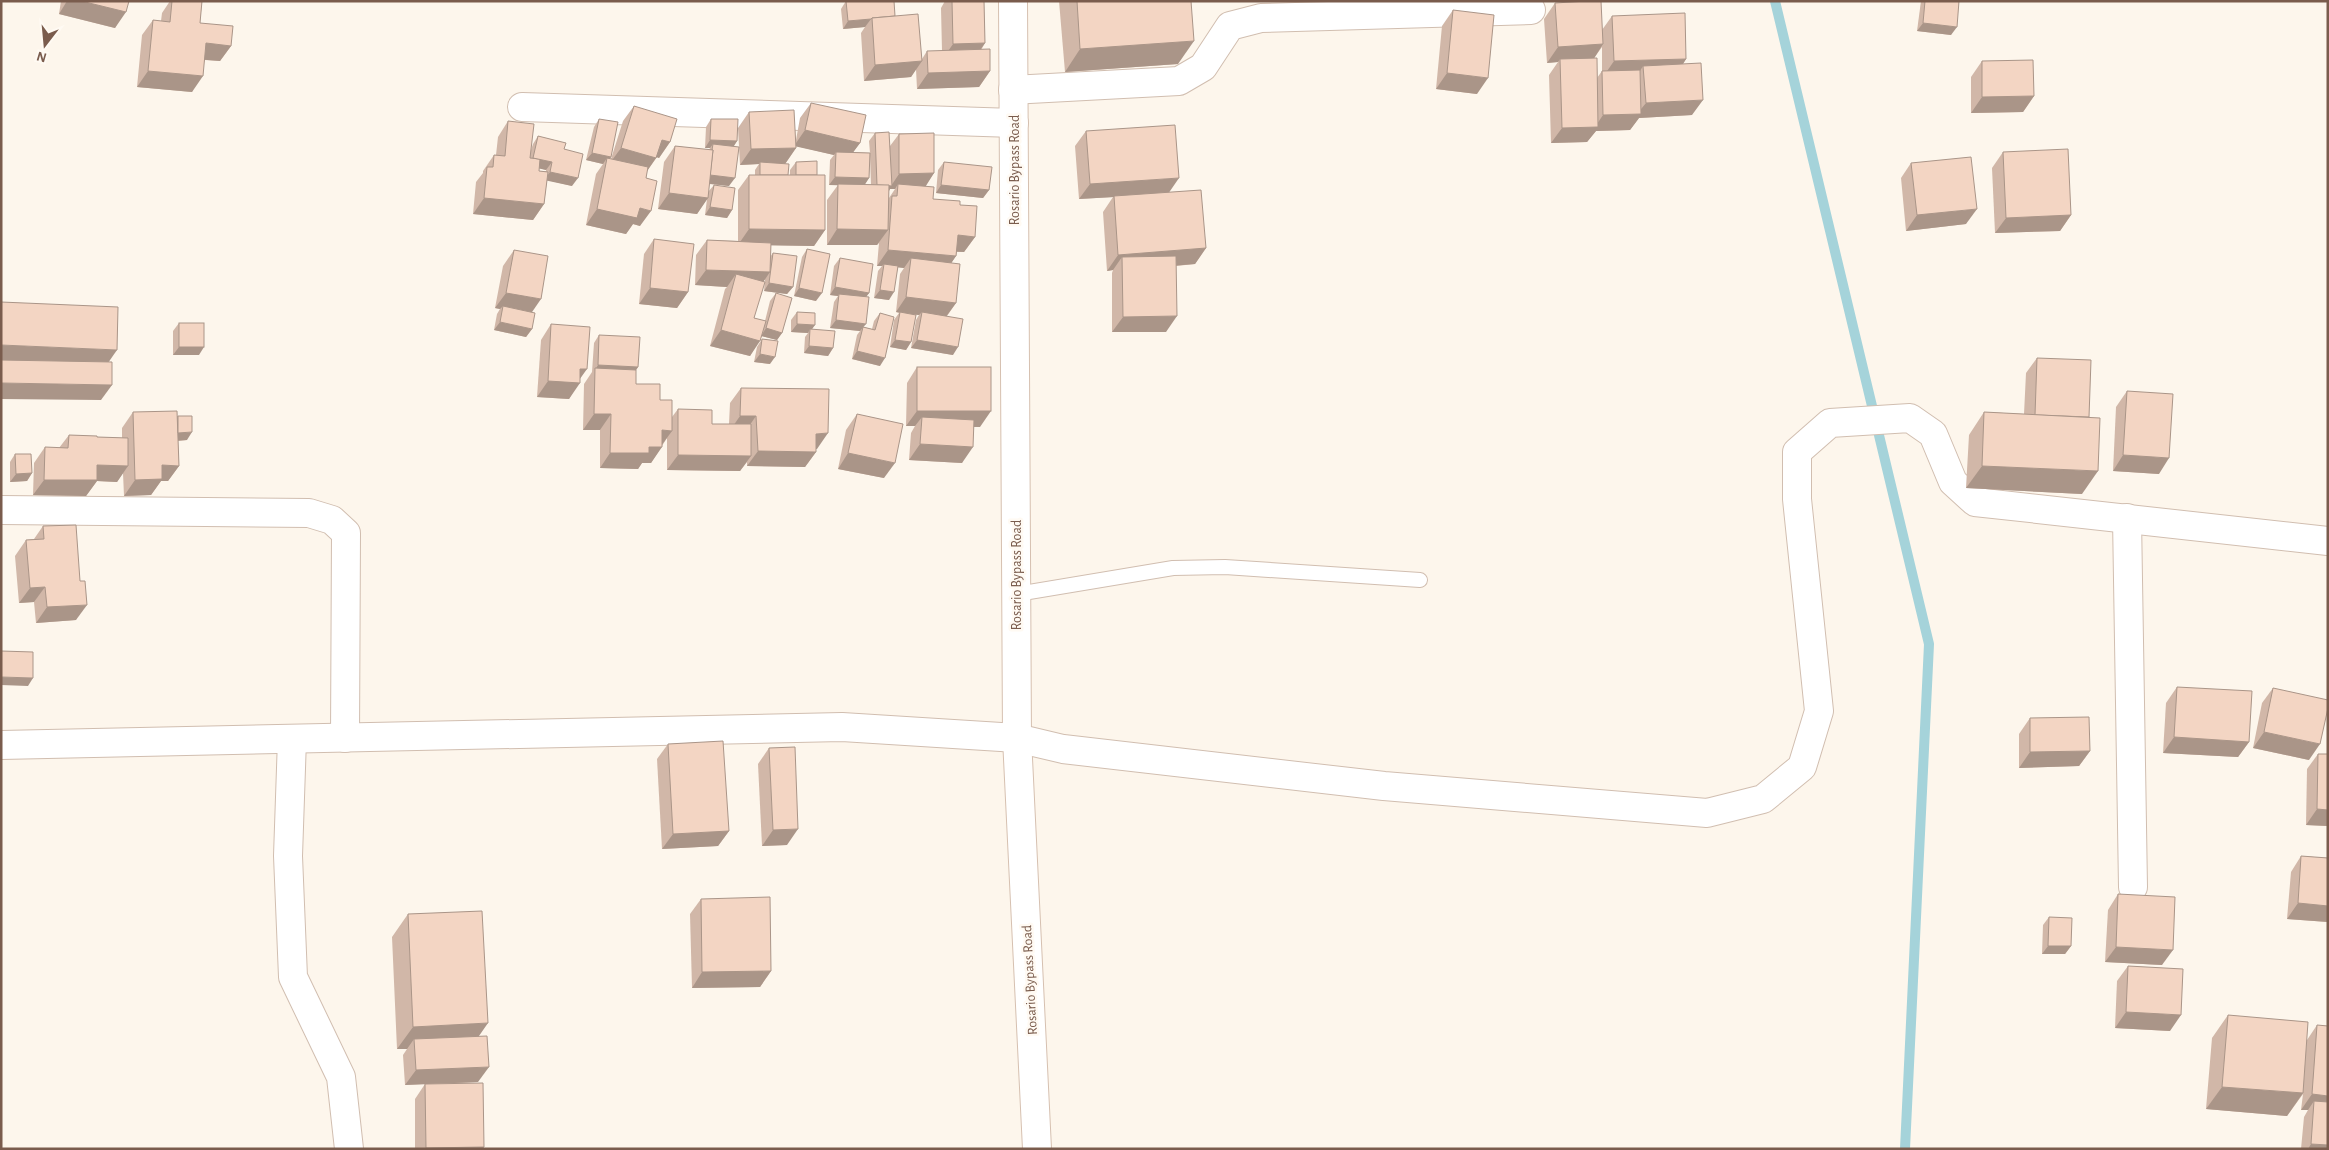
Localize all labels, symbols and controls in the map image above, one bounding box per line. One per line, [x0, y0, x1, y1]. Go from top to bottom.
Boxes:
north arrow [20, 20, 70, 70]
text: N [35, 48, 48, 65]
street label: Rosario Bypass Road [1008, 115, 1022, 225]
street label: Rosario Bypass Road [1010, 520, 1024, 630]
street label: Rosario Bypass Road [1020, 924, 1040, 1035]

